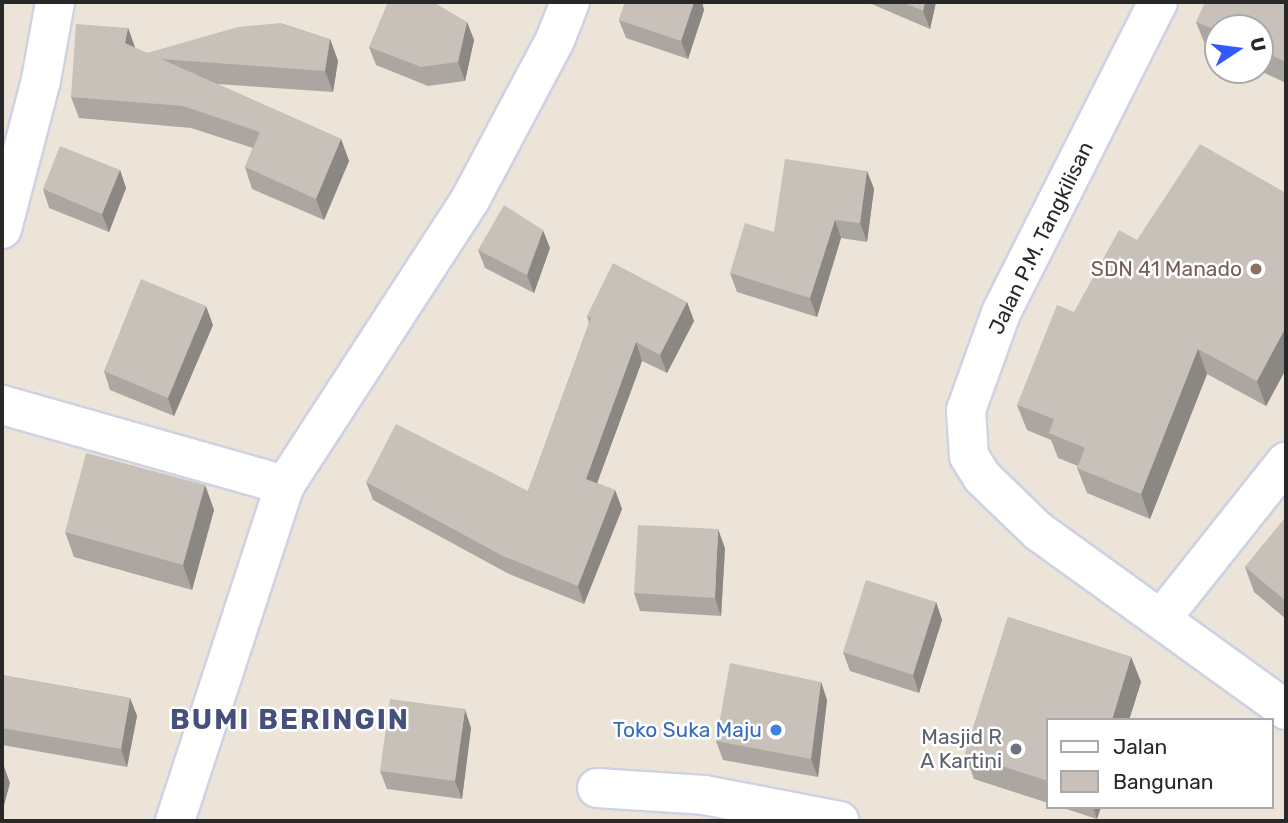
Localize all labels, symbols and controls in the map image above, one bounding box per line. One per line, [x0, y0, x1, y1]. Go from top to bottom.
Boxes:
north arrow [1204, 14, 1274, 84]
text: U [1245, 35, 1271, 54]
street label: Jalan P.M. Tangkilisan [983, 137, 1099, 339]
place label: SDN 41 Manado [1091, 256, 1242, 282]
marker: SDN 41 Manado [1248, 261, 1264, 277]
district label: BUMI BERINGIN [172, 703, 408, 737]
place label: Toko Suka Maju [613, 717, 762, 743]
legend [1046, 718, 1274, 809]
marker: Toko Suka Maju [768, 722, 784, 738]
place label: Masjid R A Kartini [920, 724, 1002, 774]
text: Jalan [1113, 734, 1167, 759]
marker: Masjid R A Kartini [1008, 741, 1024, 757]
text: Bangunan [1113, 769, 1214, 794]

